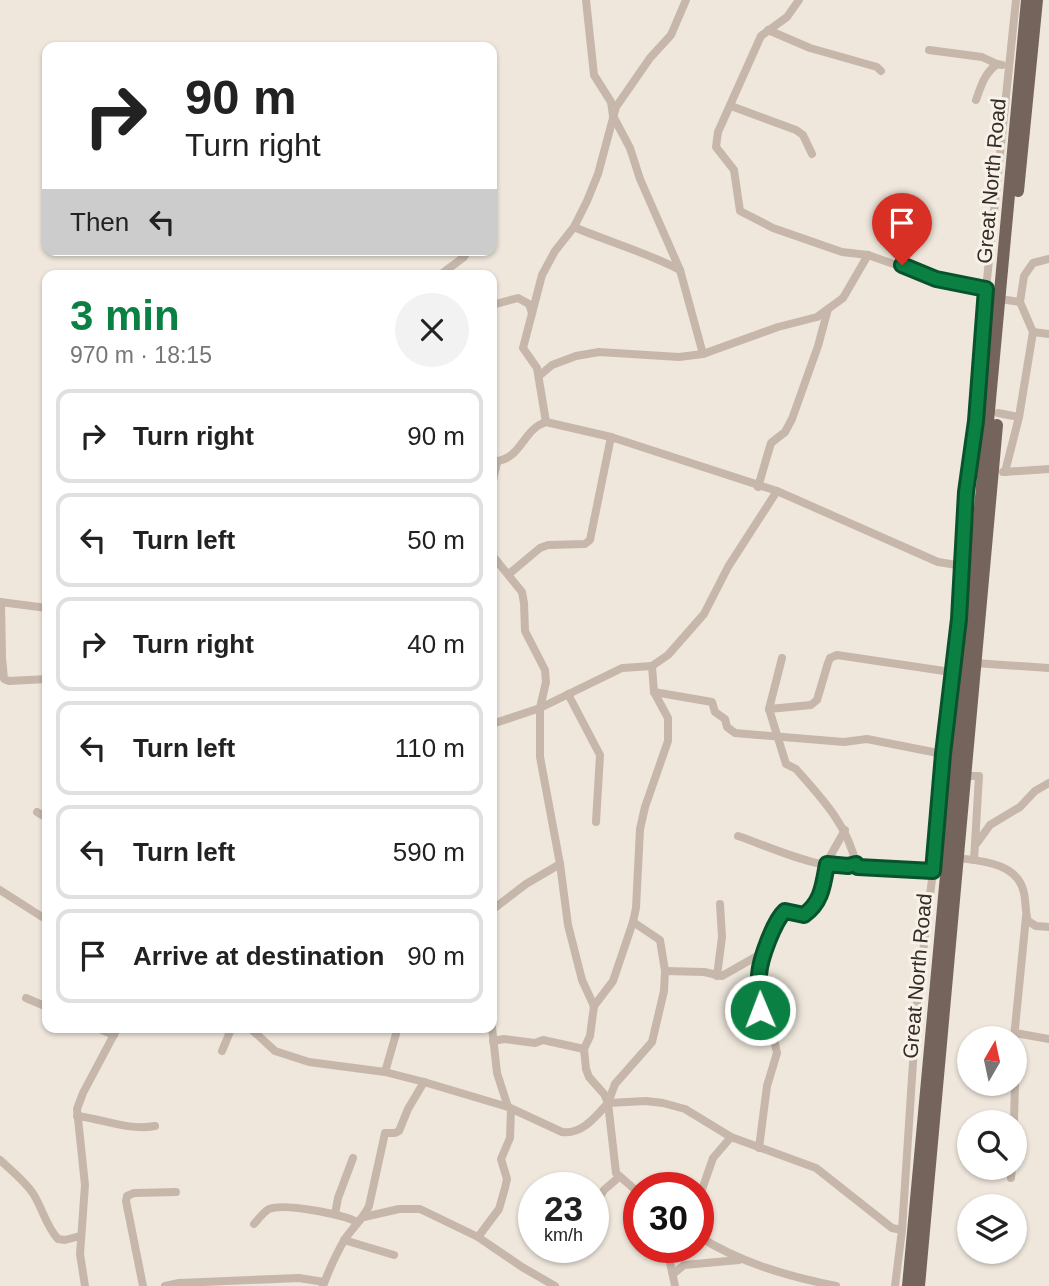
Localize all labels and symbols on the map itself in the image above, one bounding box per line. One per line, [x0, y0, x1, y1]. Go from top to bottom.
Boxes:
street label: Great North Road [972, 97, 1010, 265]
pin [872, 193, 932, 265]
street label: Great North Road [898, 892, 936, 1060]
position arrow [723, 973, 797, 1047]
north arrow [957, 1026, 1027, 1096]
speed limit sign: 30 [623, 1172, 714, 1263]

